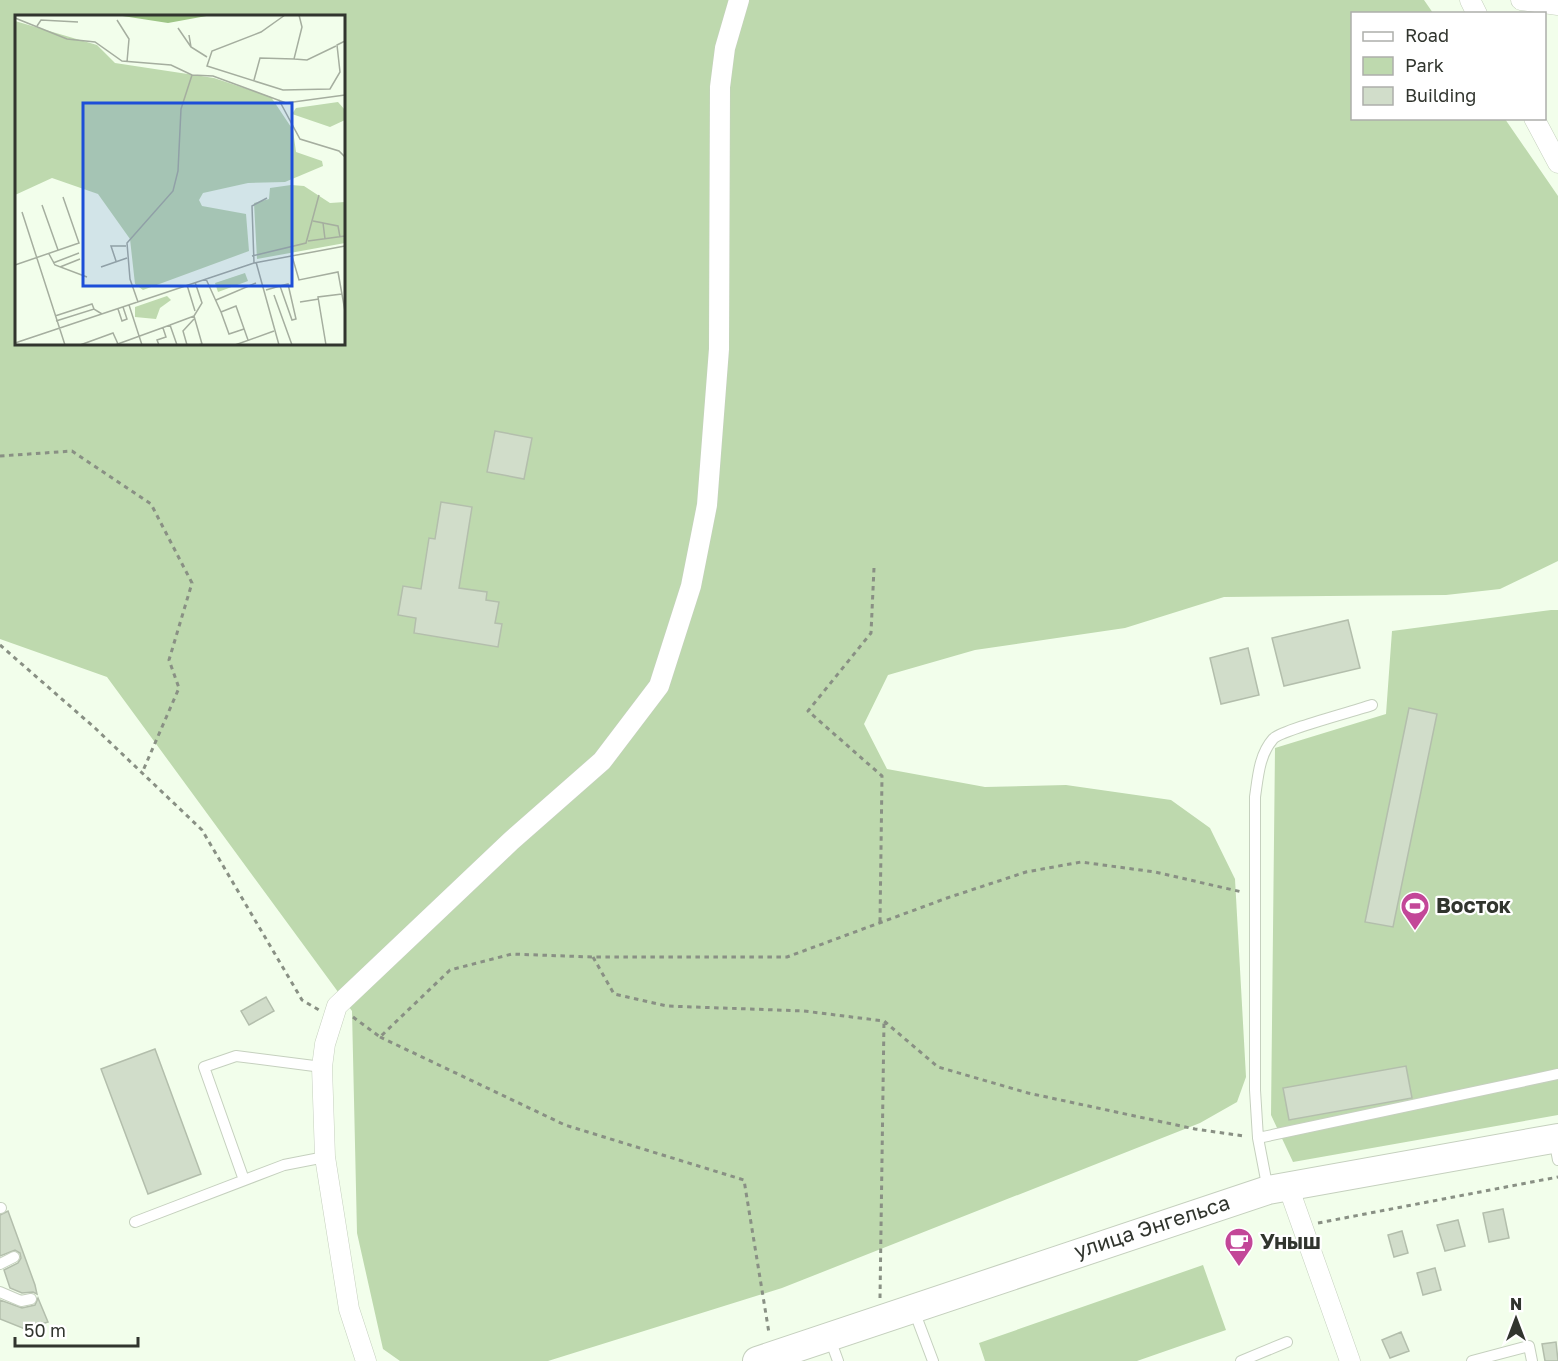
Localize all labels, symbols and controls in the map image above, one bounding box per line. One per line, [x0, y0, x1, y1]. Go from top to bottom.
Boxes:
legend [1351, 12, 1546, 120]
inset map [15, 15, 345, 345]
text: Road [1405, 24, 1449, 46]
text: Park [1405, 54, 1444, 76]
text: Building [1405, 84, 1476, 106]
sports icon: Восток [1399, 890, 1431, 932]
place label: Восток [1436, 892, 1511, 918]
street label: улица Энгельса [1071, 1189, 1233, 1263]
cafe icon: Уныш [1223, 1226, 1255, 1268]
place label: Уныш [1260, 1228, 1321, 1254]
north arrow [1486, 1289, 1546, 1349]
text: N [1510, 1294, 1522, 1314]
scale bar [15, 1310, 138, 1348]
text: 50 m [24, 1319, 66, 1341]

